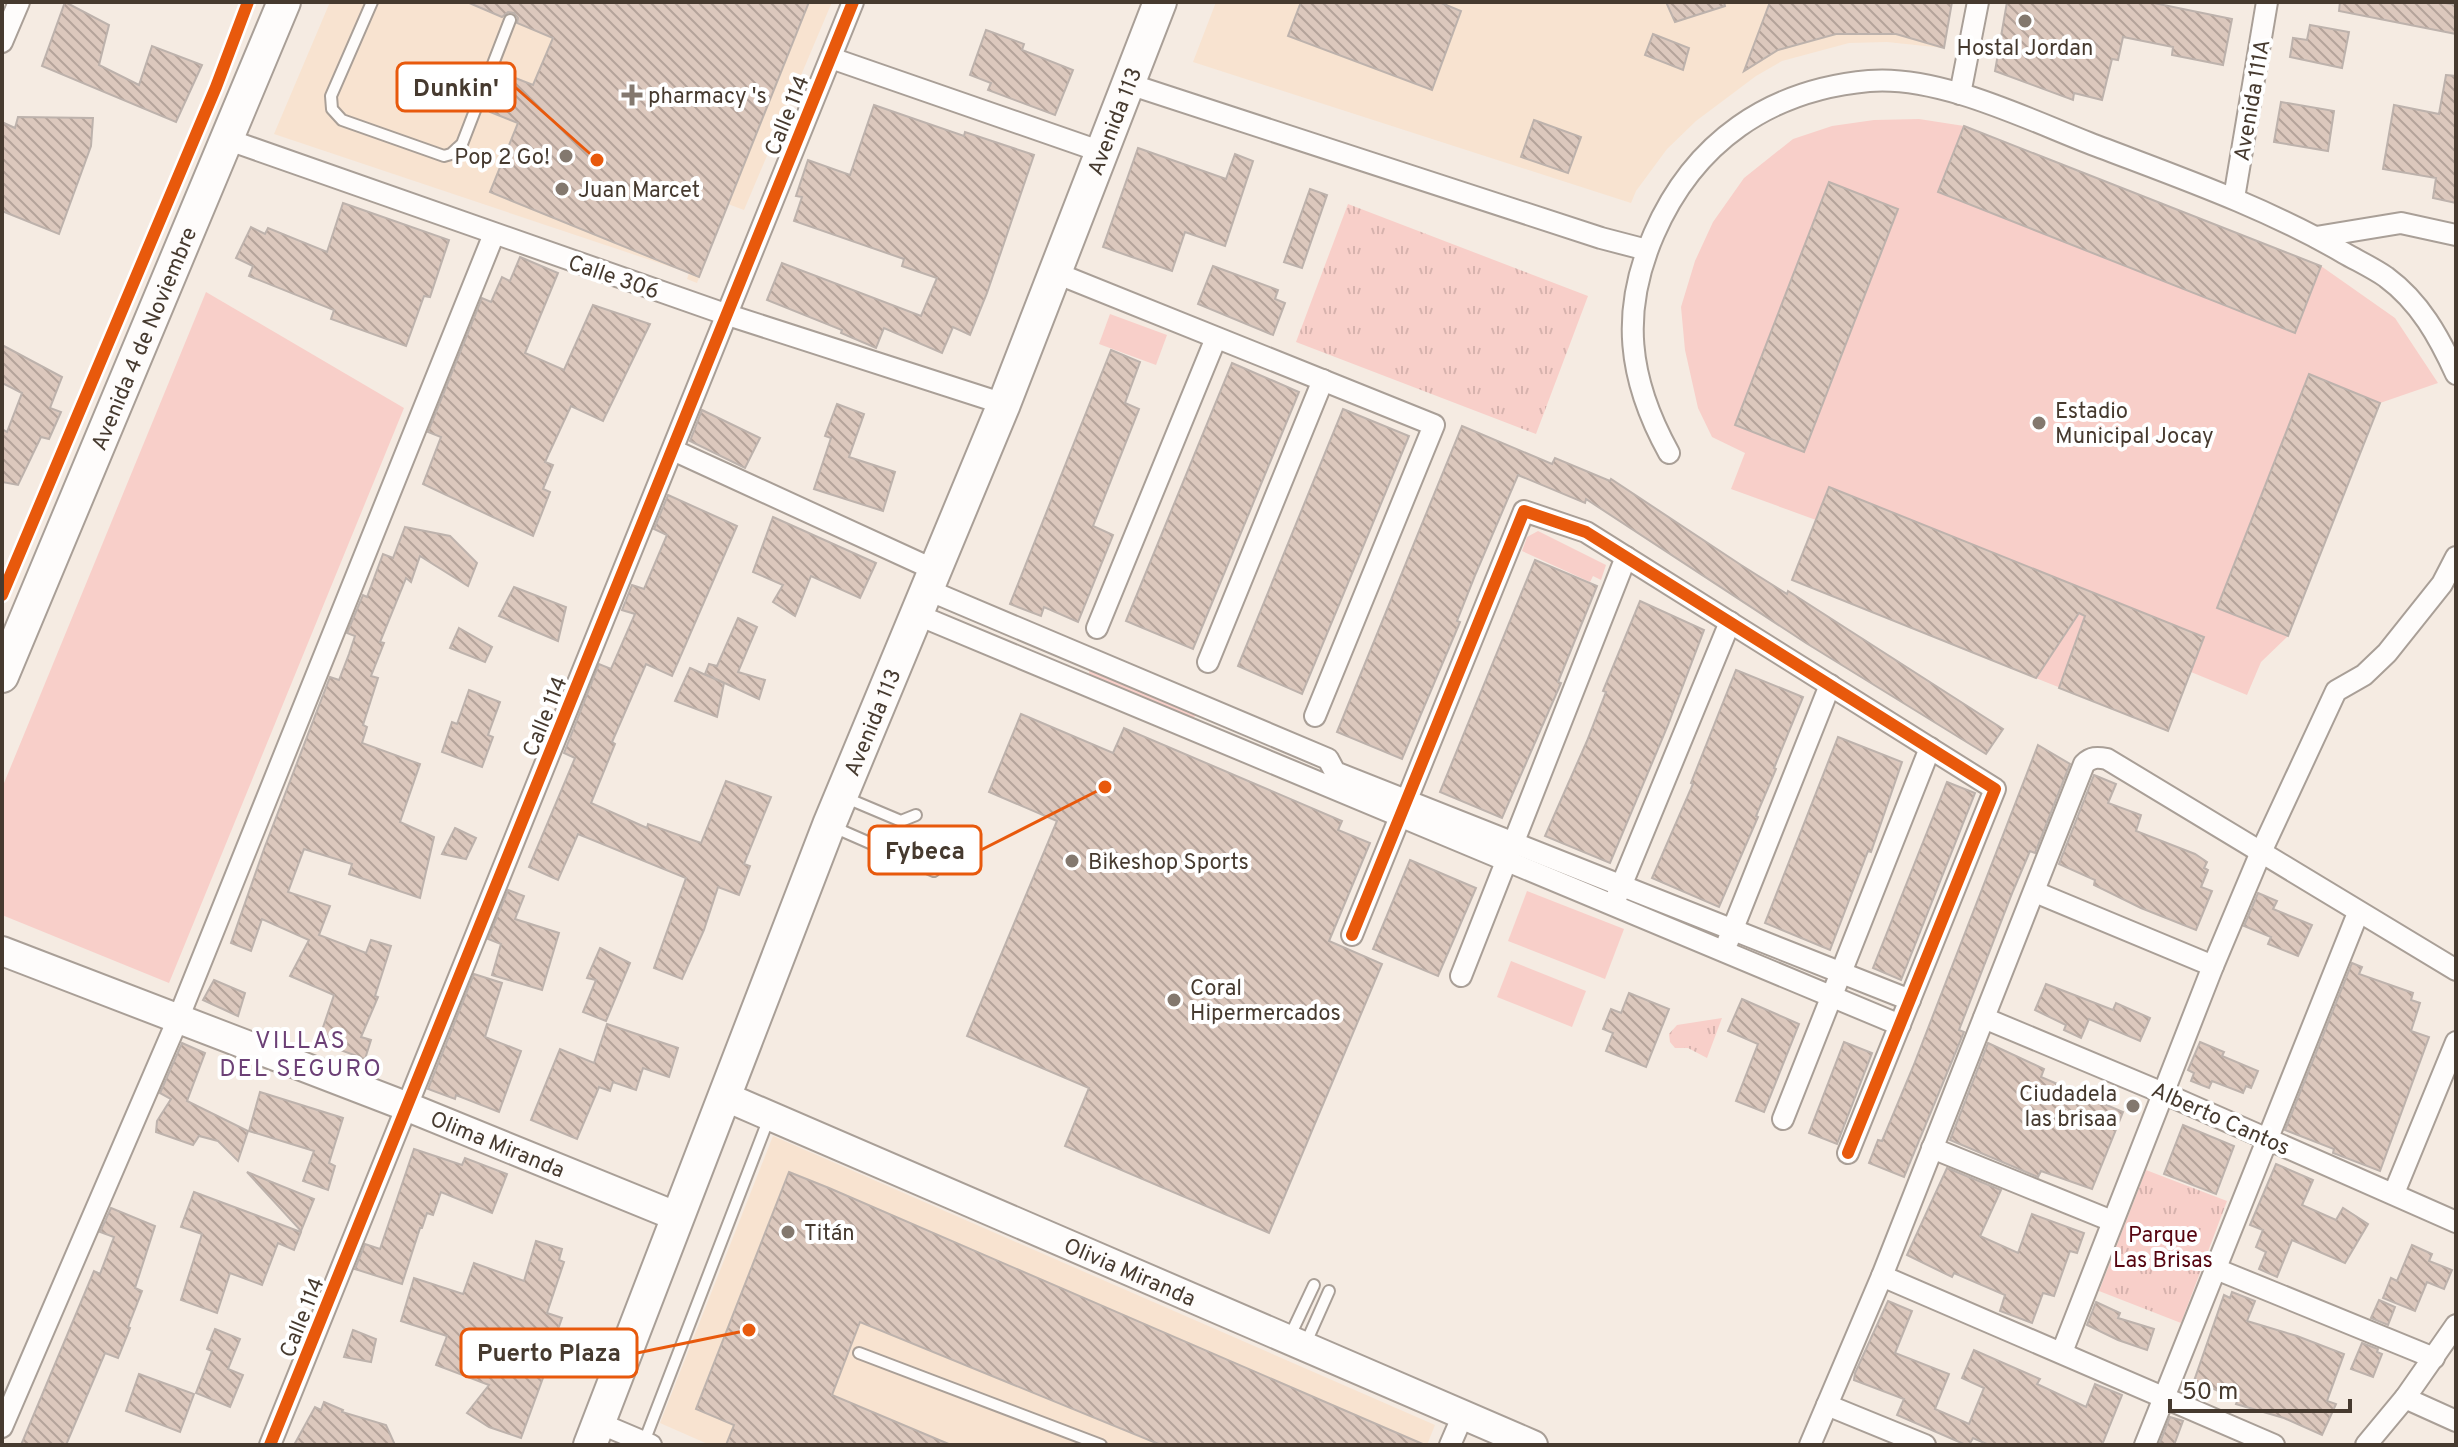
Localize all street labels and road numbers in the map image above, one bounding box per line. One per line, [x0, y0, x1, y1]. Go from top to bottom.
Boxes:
street label: Avenida 111A [2229, 38, 2277, 163]
street label: Avenida 113 [1083, 64, 1149, 180]
street label: Calle 114 [760, 72, 817, 160]
street label: Avenida 4 de Noviembre [87, 223, 204, 455]
street label: Calle 306 [564, 250, 662, 307]
street label: Avenida 113 [840, 665, 908, 781]
street label: Calle 114 [518, 673, 575, 761]
street label: Alberto Cantos [2147, 1078, 2293, 1163]
street label: Olima Miranda [426, 1106, 568, 1185]
street label: Olivia Miranda [1059, 1233, 1199, 1314]
street label: Calle 114 [275, 1274, 332, 1362]

